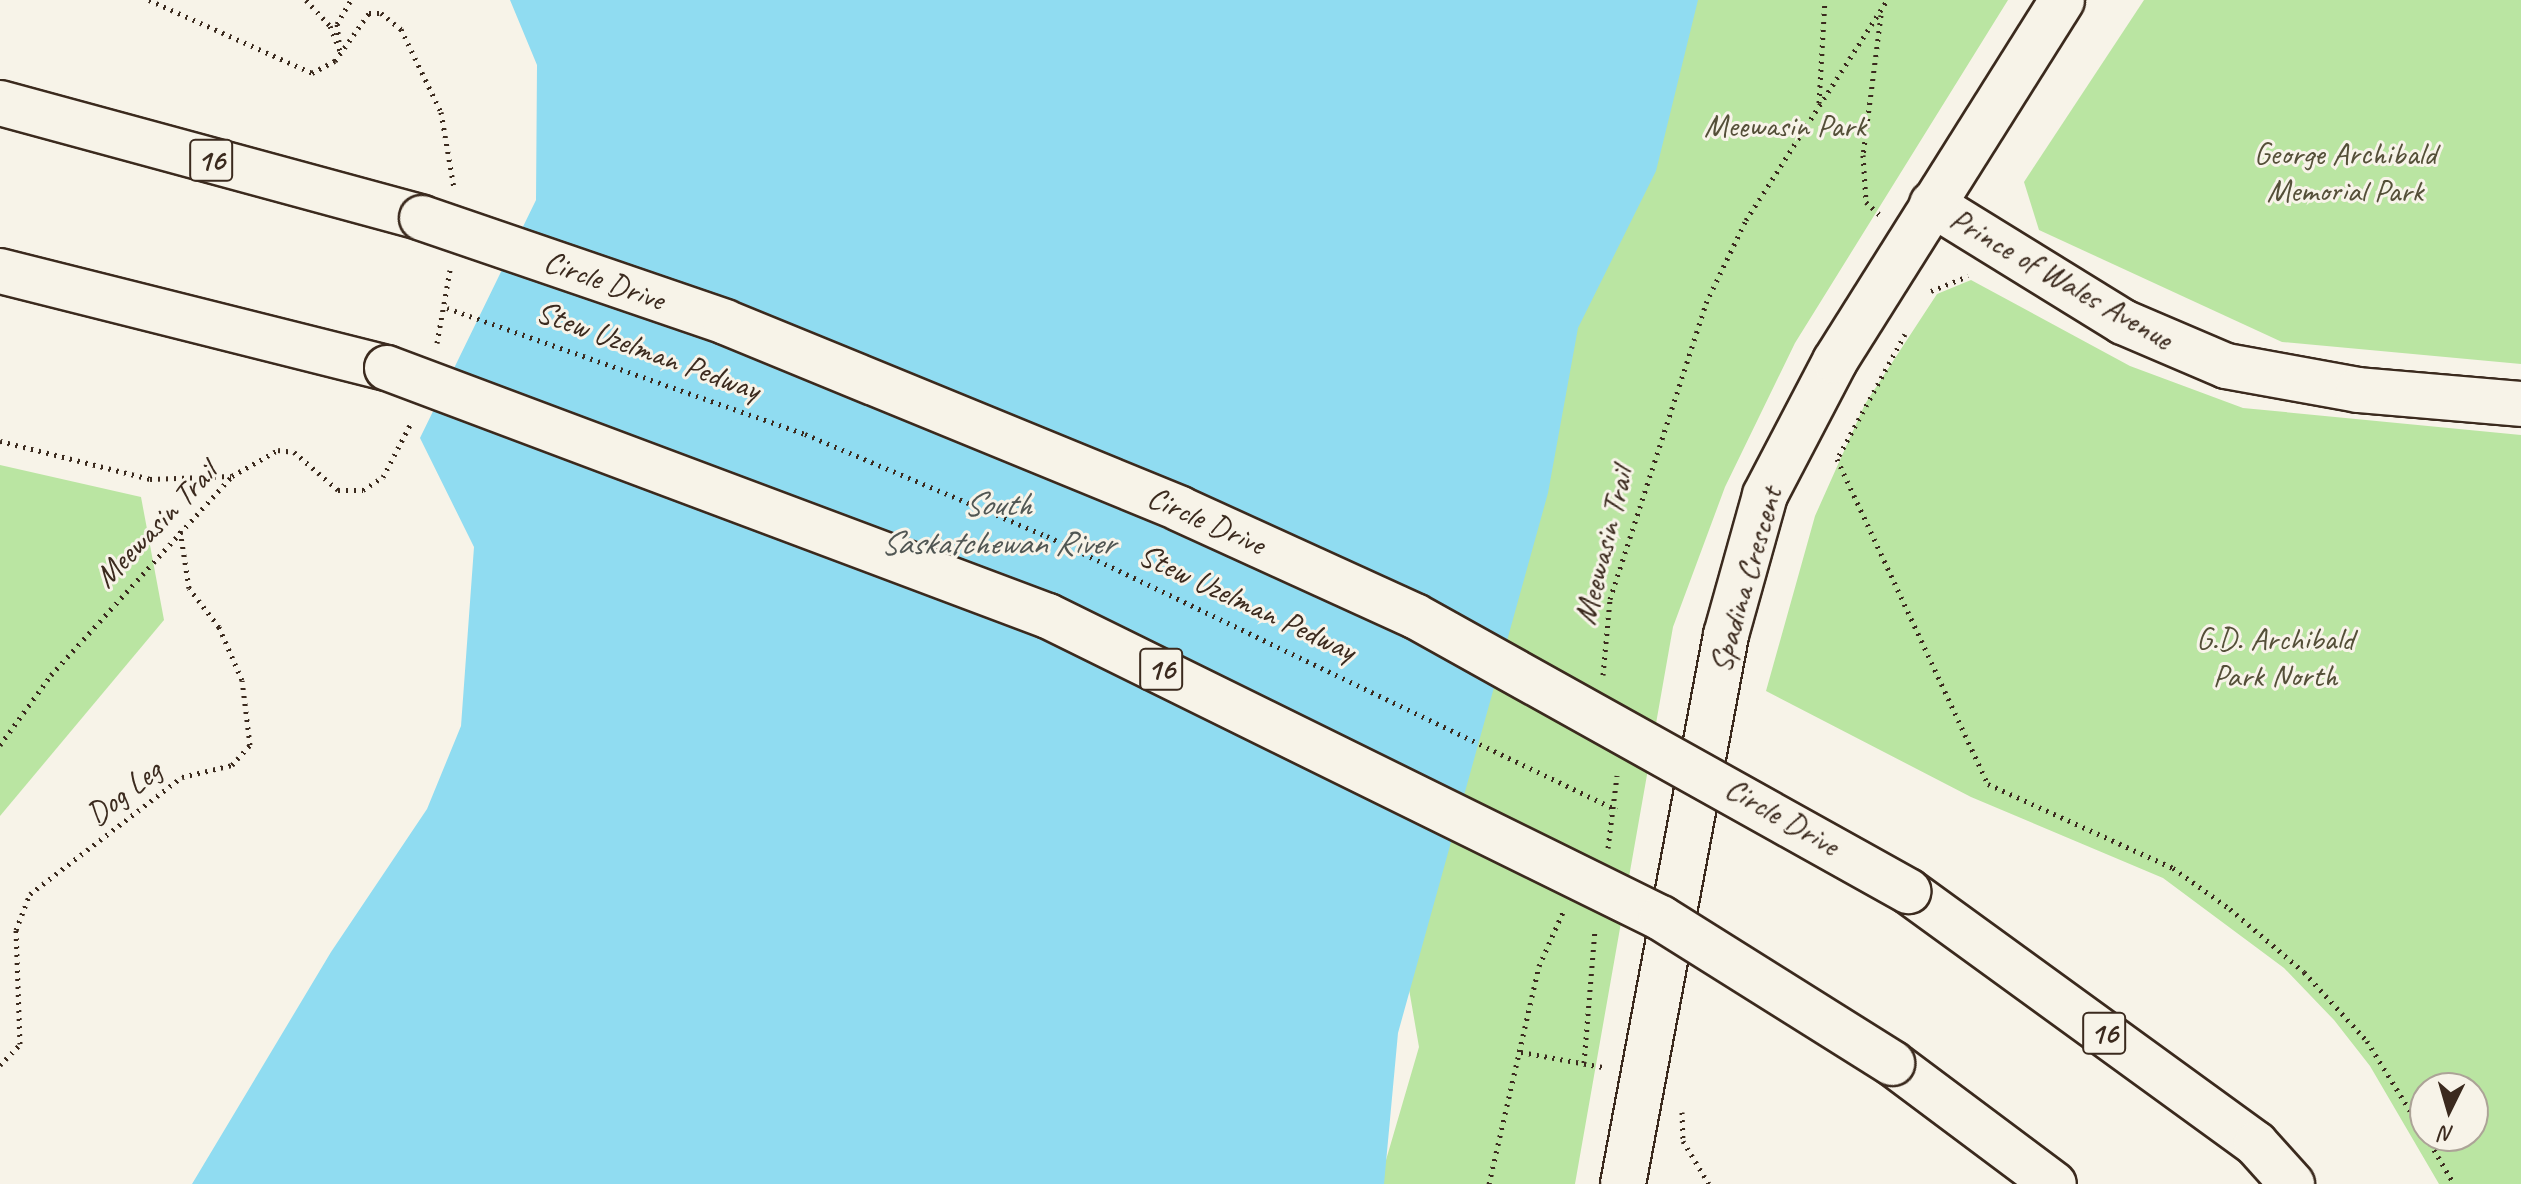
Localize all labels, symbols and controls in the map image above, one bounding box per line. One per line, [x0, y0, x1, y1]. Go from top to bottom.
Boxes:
park label: Meewasin Park [1703, 107, 1867, 145]
road number: 16 [189, 134, 233, 186]
park label: George Archibald Memorial Park [2254, 136, 2436, 211]
street label: Prince of Wales Avenue [1943, 200, 2179, 358]
street label: Circle Drive [539, 243, 669, 319]
street label: Stew Uzelman Pedway [531, 293, 765, 409]
street label: Meewasin Trail [86, 454, 226, 596]
street label: Meewasin Trail [1566, 463, 1642, 629]
street label: Circle Drive [1141, 478, 1271, 564]
water label: South Saskatchewan River [880, 483, 1114, 562]
street label: Spadina Crescent [1701, 483, 1791, 677]
street label: Stew Uzelman Pedway [1133, 536, 1361, 670]
park label: G.D. Archibald Park North [2196, 621, 2354, 696]
road number: 16 [1139, 643, 1183, 695]
street label: Dog Leg [79, 752, 169, 834]
street label: Circle Drive [1718, 769, 1846, 865]
road number: 16 [2082, 1007, 2126, 1059]
north arrow [2409, 1072, 2489, 1152]
text: N [2439, 1119, 2455, 1148]

